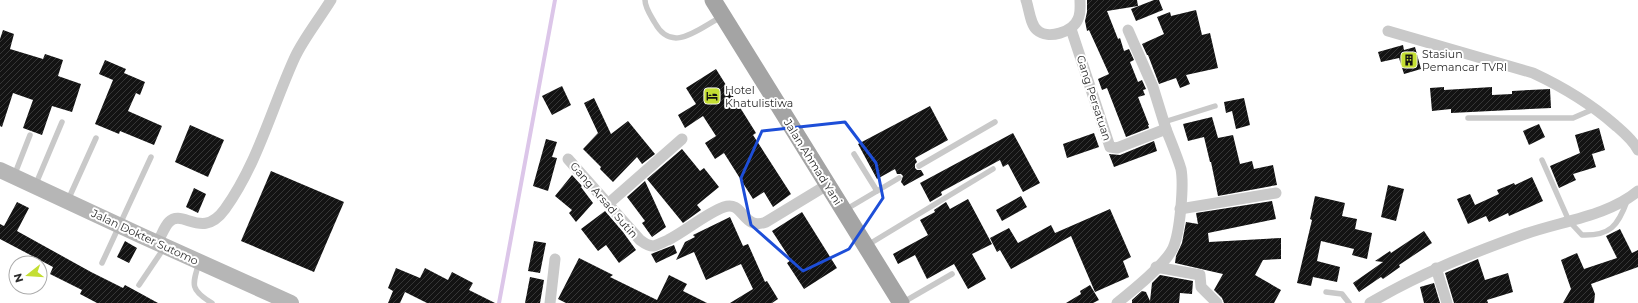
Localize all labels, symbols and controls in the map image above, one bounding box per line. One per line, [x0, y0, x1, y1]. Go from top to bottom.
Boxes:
place label: Stasiun Pemancar TVRI [1422, 47, 1507, 74]
building icon: Stasiun Pemancar TVRI [1399, 50, 1419, 70]
street label: Gang Persatuan [1074, 53, 1114, 143]
place label: Hotel Khatulistiwa [725, 83, 793, 110]
hotel icon: Hotel Khatulistiwa [702, 86, 722, 106]
street label: Jalan Ahmad Yani [780, 116, 845, 208]
street label: Gang Arsad Sutin [567, 159, 641, 241]
street label: Jalan Dokter Sutomo [88, 206, 201, 268]
north arrow [8, 255, 48, 295]
text: N [10, 272, 26, 284]

